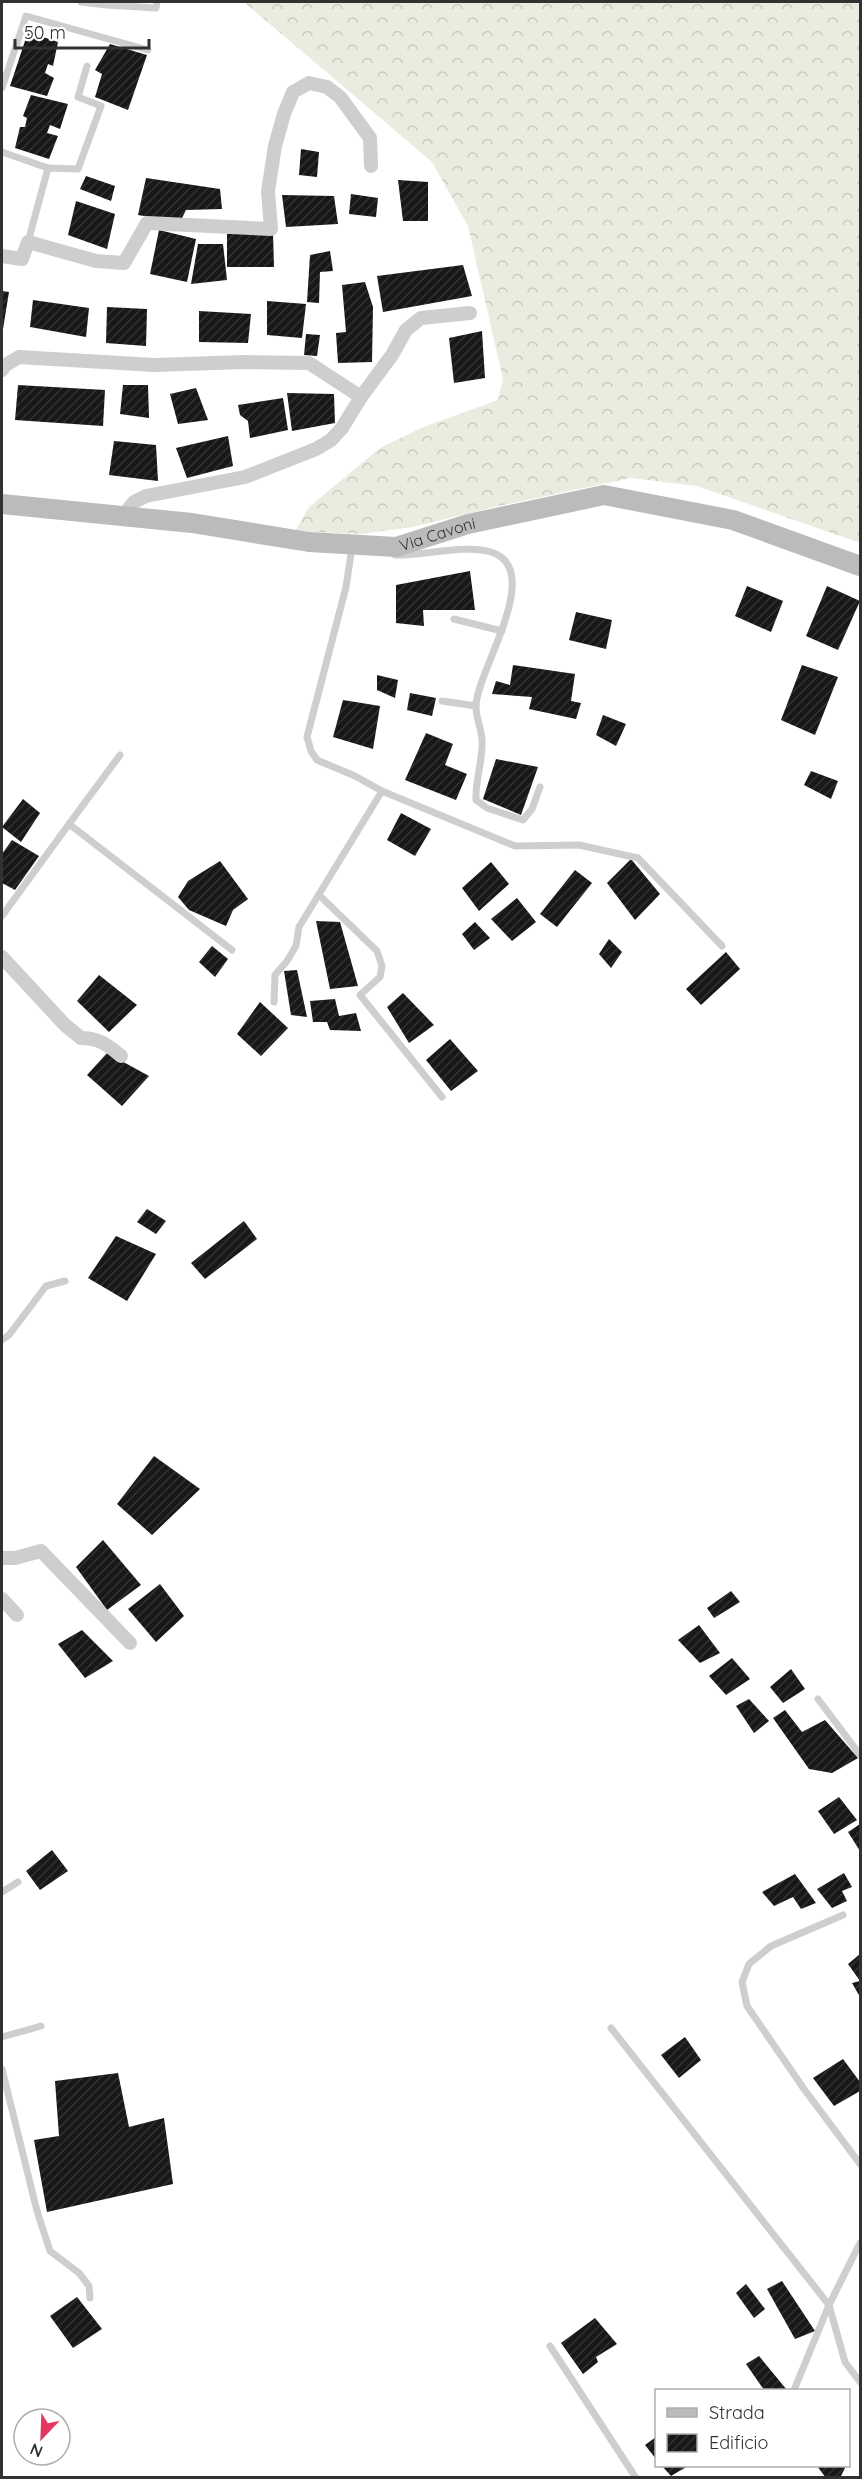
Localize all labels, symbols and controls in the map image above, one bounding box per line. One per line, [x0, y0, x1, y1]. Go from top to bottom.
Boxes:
scale bar [15, 12, 148, 50]
text: 50 m [24, 21, 66, 44]
street label: Via Cavoni [397, 513, 477, 555]
legend [655, 2389, 850, 2467]
text: Strada [709, 2401, 765, 2424]
north arrow [12, 2407, 72, 2467]
text: Edificio [709, 2431, 768, 2454]
text: N [27, 2439, 45, 2462]

